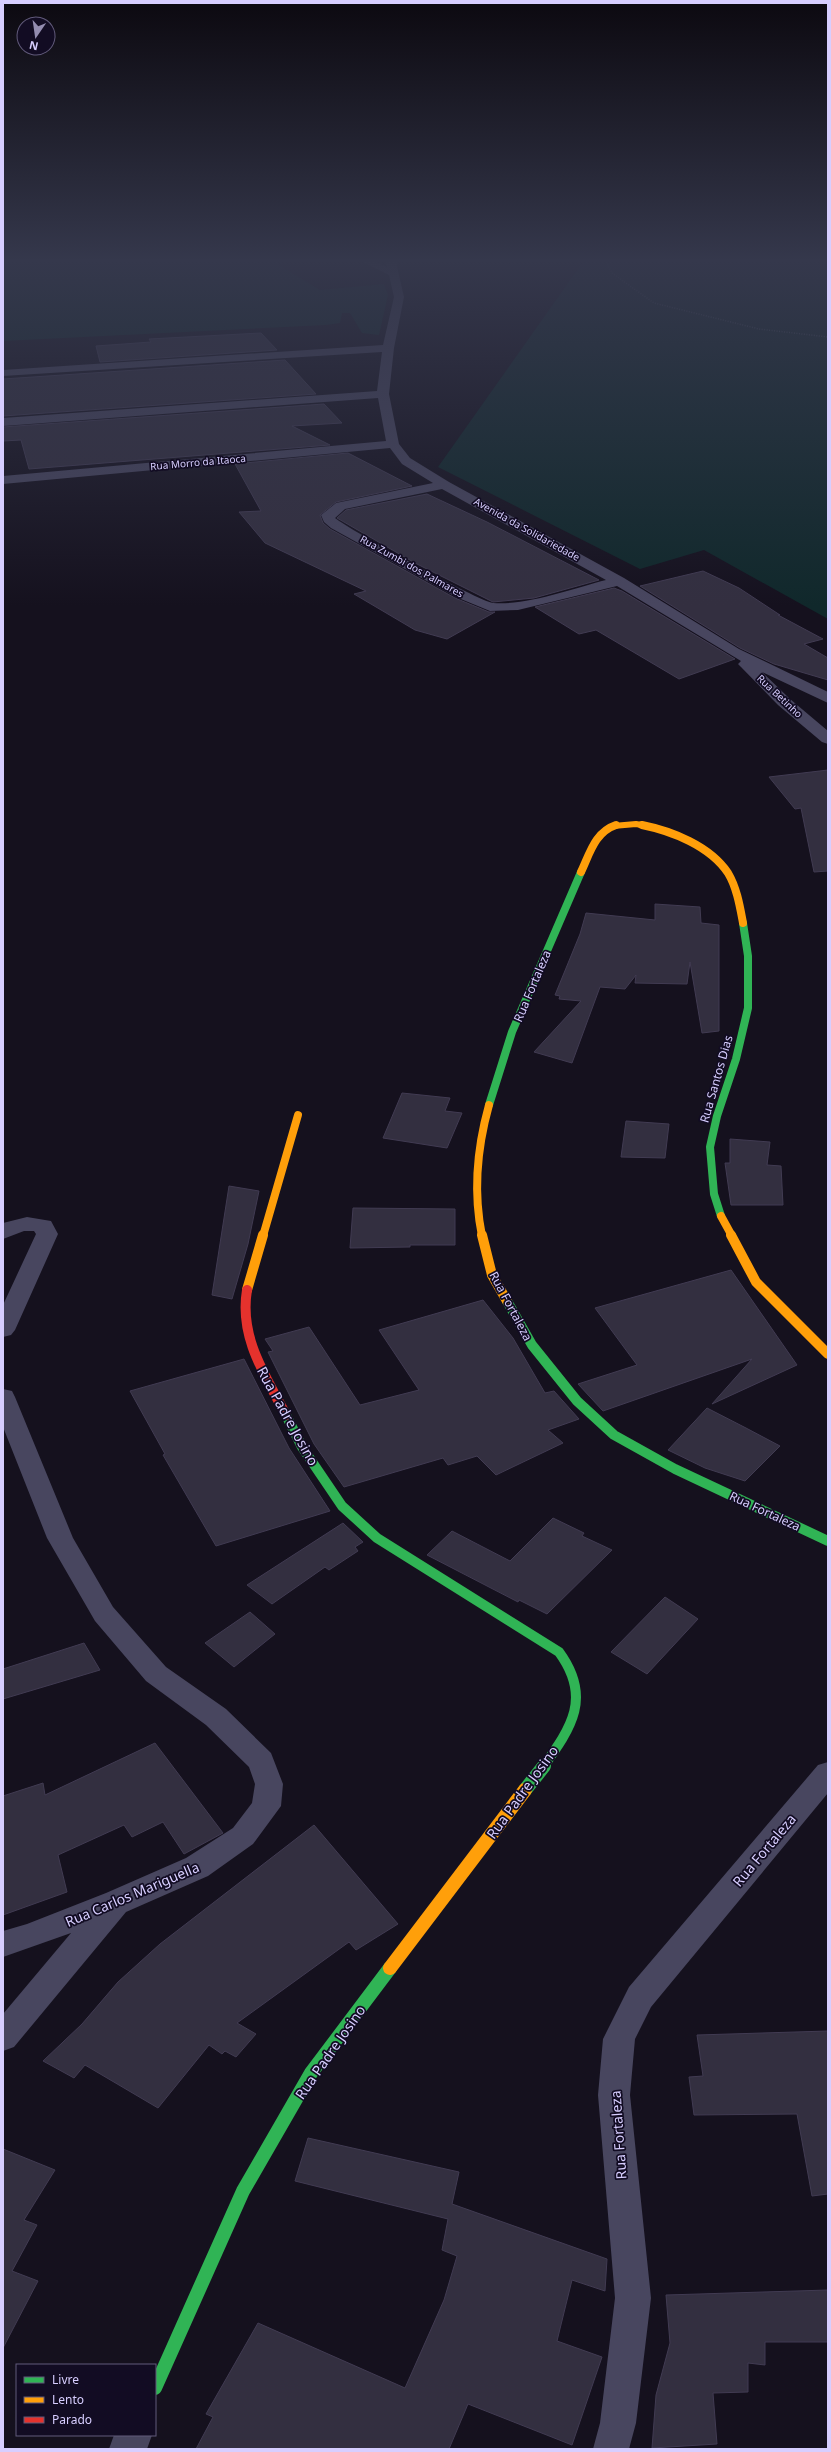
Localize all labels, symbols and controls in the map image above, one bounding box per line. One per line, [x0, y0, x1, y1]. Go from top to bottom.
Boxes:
north arrow [16, 16, 56, 56]
text: N [28, 38, 40, 55]
street label: Rua Morro da Itaoca [150, 451, 246, 473]
street label: Avenida da Solidariedade [472, 494, 583, 564]
street label: Rua Zumbi dos Palmares [358, 532, 466, 600]
street label: Rua Betinho [754, 671, 806, 721]
street label: Rua Fortaleza [509, 948, 555, 1024]
street label: Rua Santos Dias [695, 1033, 737, 1125]
street label: Rua Fortaleza [486, 1268, 536, 1344]
street label: Rua Padre Josino [253, 1363, 323, 1469]
street label: Rua Fortaleza [727, 1487, 803, 1535]
street label: Rua Padre Josino [482, 1742, 562, 1842]
street label: Rua Fortaleza [728, 1810, 800, 1890]
street label: Rua Carlos Mariguella [62, 1857, 202, 1931]
street label: Rua Padre Josino [291, 2001, 369, 2103]
street label: Rua Fortaleza [605, 2090, 631, 2180]
legend [16, 2364, 156, 2436]
text: Livre [52, 2371, 79, 2388]
text: Lento [52, 2391, 84, 2408]
text: Parado [52, 2411, 92, 2428]

